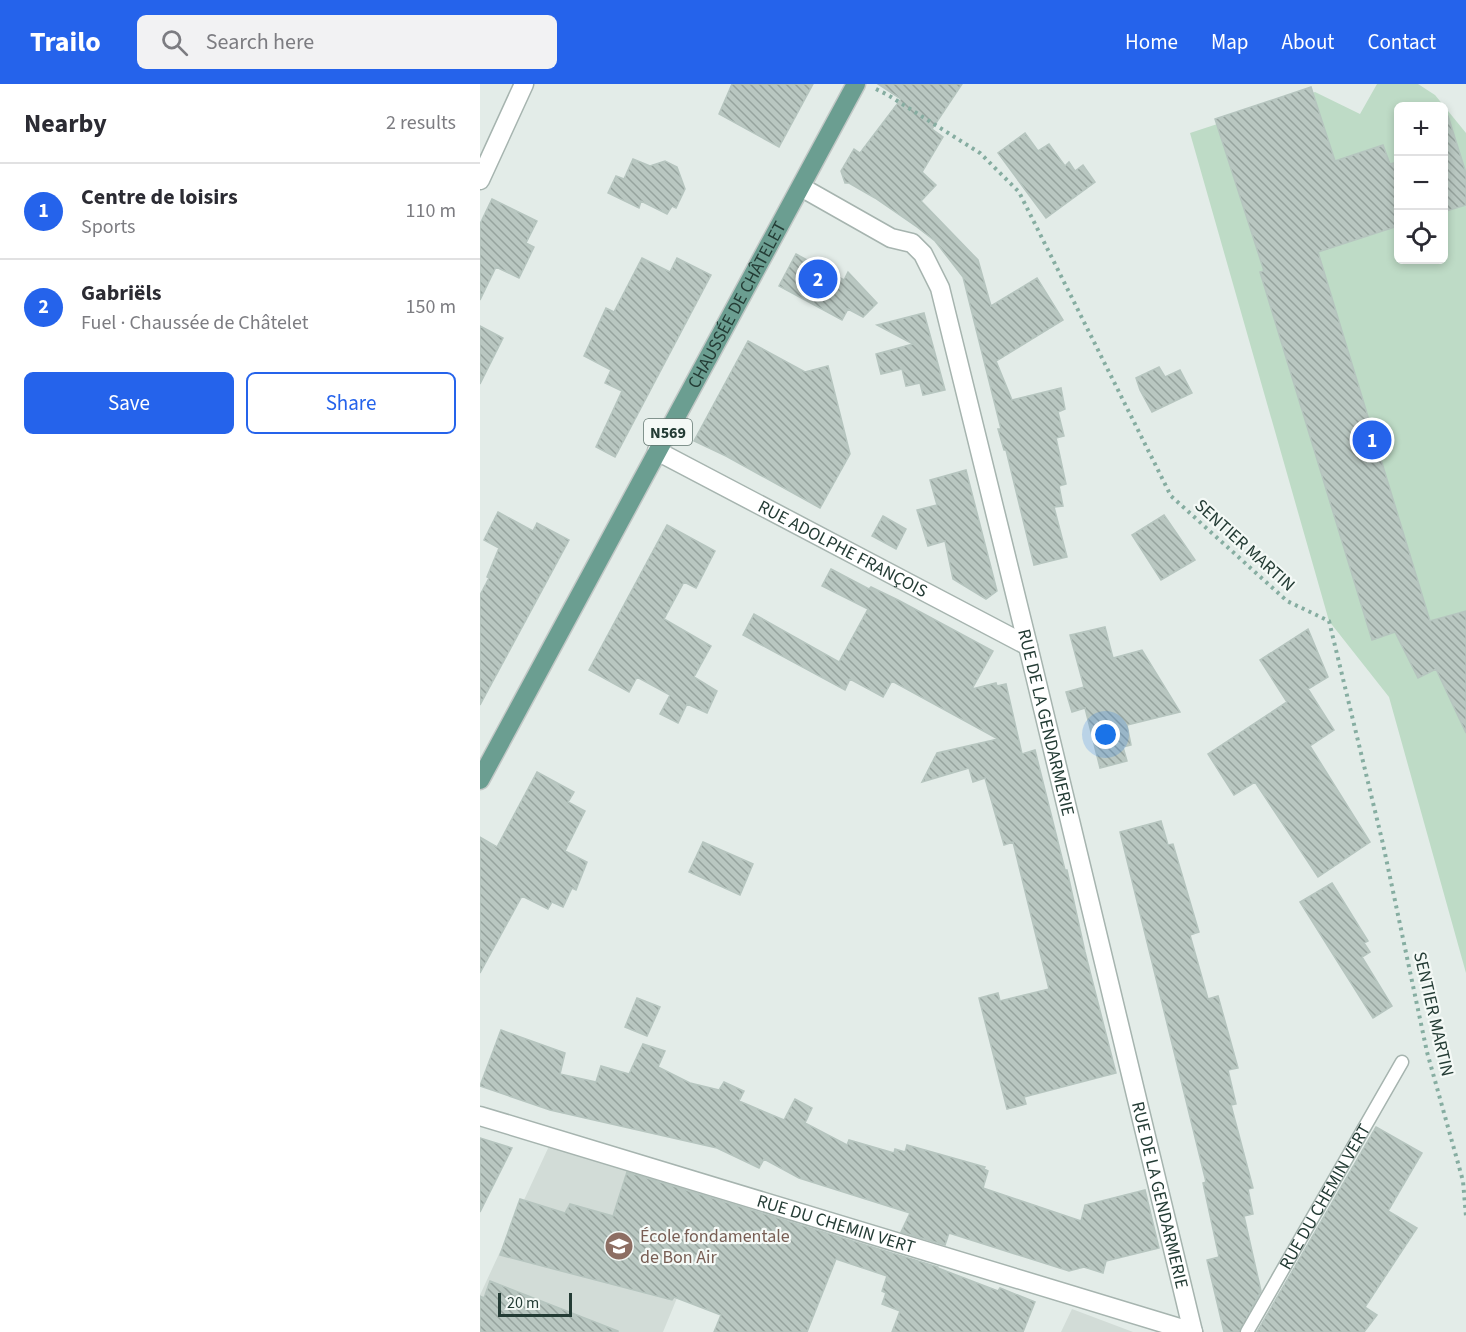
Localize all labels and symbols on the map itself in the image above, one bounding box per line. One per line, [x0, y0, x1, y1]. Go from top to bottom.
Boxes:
street label: CHAUSSÉE DE CHÂTELET [682, 217, 793, 393]
pin: 2 [798, 256, 838, 302]
pin: 1 [1352, 418, 1392, 462]
road number: N569 [644, 419, 692, 445]
street label: SENTIER MARTIN [1189, 493, 1300, 597]
street label: RUE ADOLPHE FRANÇOIS [754, 494, 932, 604]
street label: RUE DE LA GENDARMERIE [1011, 627, 1080, 819]
your location [1091, 720, 1120, 749]
street label: SENTIER MARTIN [1407, 949, 1460, 1079]
street label: RUE DE LA GENDARMERIE [1125, 1099, 1194, 1291]
street label: RUE DU CHEMIN VERT [1273, 1119, 1377, 1274]
street label: RUE DU CHEMIN VERT [754, 1189, 918, 1260]
place label: École fondamentale de Bon Air [640, 1224, 790, 1270]
school or university icon: École fondamentale de Bon Air [603, 1230, 635, 1262]
scale bar [498, 1290, 572, 1318]

